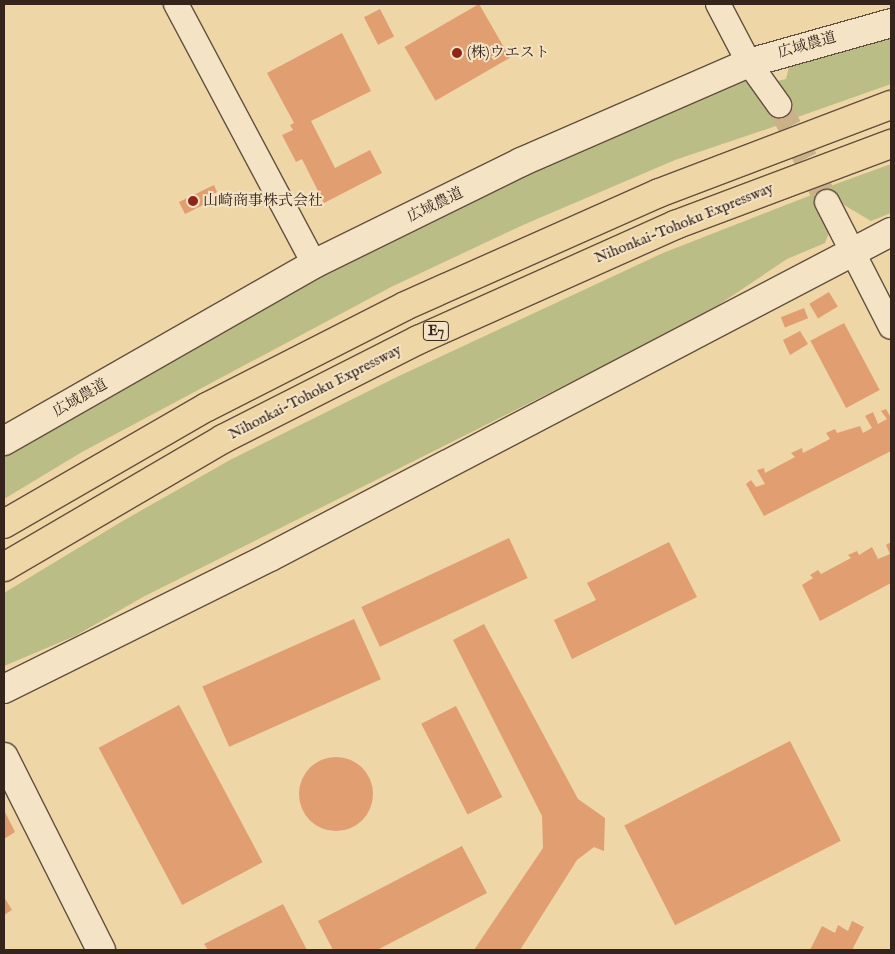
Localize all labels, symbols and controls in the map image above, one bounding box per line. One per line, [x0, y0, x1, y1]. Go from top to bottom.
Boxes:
street label: 広域農道 [776, 28, 838, 62]
place label: (株)ウエスト [467, 44, 550, 62]
marker: (株)ウエスト [451, 47, 463, 59]
street label: Nihonkai-Tohoku Expressway [592, 179, 776, 267]
street label: 広域農道 [404, 184, 466, 226]
place label: 山崎商事株式会社 [203, 192, 323, 210]
marker: 山崎商事株式会社 [187, 195, 199, 207]
road number: E7 [422, 320, 450, 342]
street label: Nihonkai-Tohoku Expressway [226, 341, 404, 443]
street label: 広域農道 [50, 375, 110, 421]

